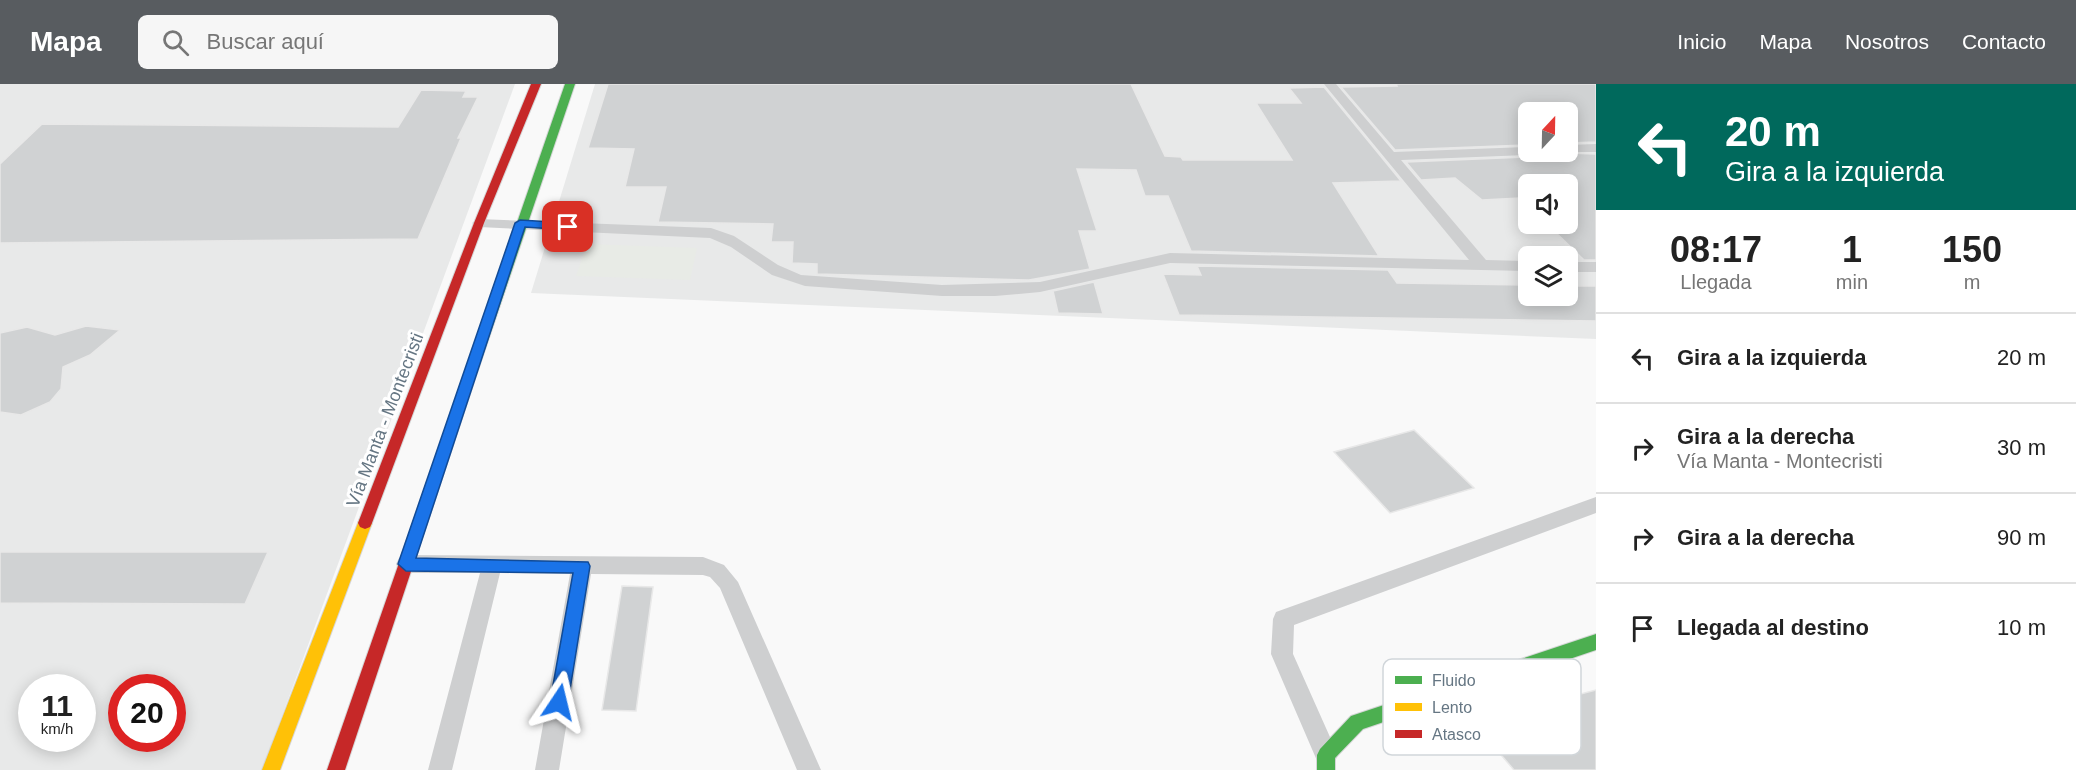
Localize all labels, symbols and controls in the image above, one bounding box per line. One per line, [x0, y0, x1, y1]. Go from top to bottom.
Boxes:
search box [138, 15, 558, 69]
text: Mapa [30, 26, 102, 57]
icon: search [159, 26, 192, 59]
text: Buscar aquí [207, 29, 324, 54]
text: Inicio [1677, 30, 1726, 53]
text: Mapa [1759, 30, 1812, 53]
text: Nosotros [1845, 30, 1929, 53]
text: Contacto [1962, 30, 2046, 53]
north arrow [1518, 102, 1578, 162]
map controls [1518, 102, 1578, 306]
icon: left [1626, 108, 1704, 186]
text: 20 m [1725, 108, 1821, 155]
text: Gira a la izquierda [1725, 157, 1944, 187]
button: sound [1518, 174, 1578, 234]
pin [542, 201, 593, 252]
icon: arrive [551, 210, 584, 243]
text: 08:17 [1670, 229, 1762, 270]
text: 1 [1842, 229, 1862, 270]
text: 150 [1942, 229, 2002, 270]
button: layers [1518, 246, 1578, 306]
text: Llegada [1680, 271, 1752, 293]
text: min [1836, 271, 1868, 293]
text: m [1964, 271, 1980, 293]
street label: Vía Manta - Montecristi [343, 330, 427, 510]
icon: left [1626, 342, 1659, 375]
text: Gira a la izquierda [1677, 345, 1867, 370]
text: 20 m [1997, 345, 2046, 370]
text: Gira a la derecha [1677, 424, 1854, 449]
icon: right [1626, 432, 1659, 465]
text: 30 m [1997, 435, 2046, 460]
text: Vía Manta - Montecristi [1677, 450, 1883, 472]
icon: right [1626, 522, 1659, 555]
text: Gira a la derecha [1677, 525, 1854, 550]
text: 90 m [1997, 525, 2046, 550]
icon: arrive [1626, 612, 1659, 645]
text: Llegada al destino [1677, 615, 1869, 640]
text: 10 m [1997, 615, 2046, 640]
legend [1383, 659, 1581, 755]
position arrow [527, 670, 591, 734]
text: Fluido [1432, 672, 1476, 689]
speed limit sign: 20 [108, 674, 186, 752]
text: 11 [41, 689, 73, 722]
text: Lento [1432, 699, 1472, 716]
text: km/h [41, 720, 73, 737]
text: Atasco [1432, 726, 1481, 743]

